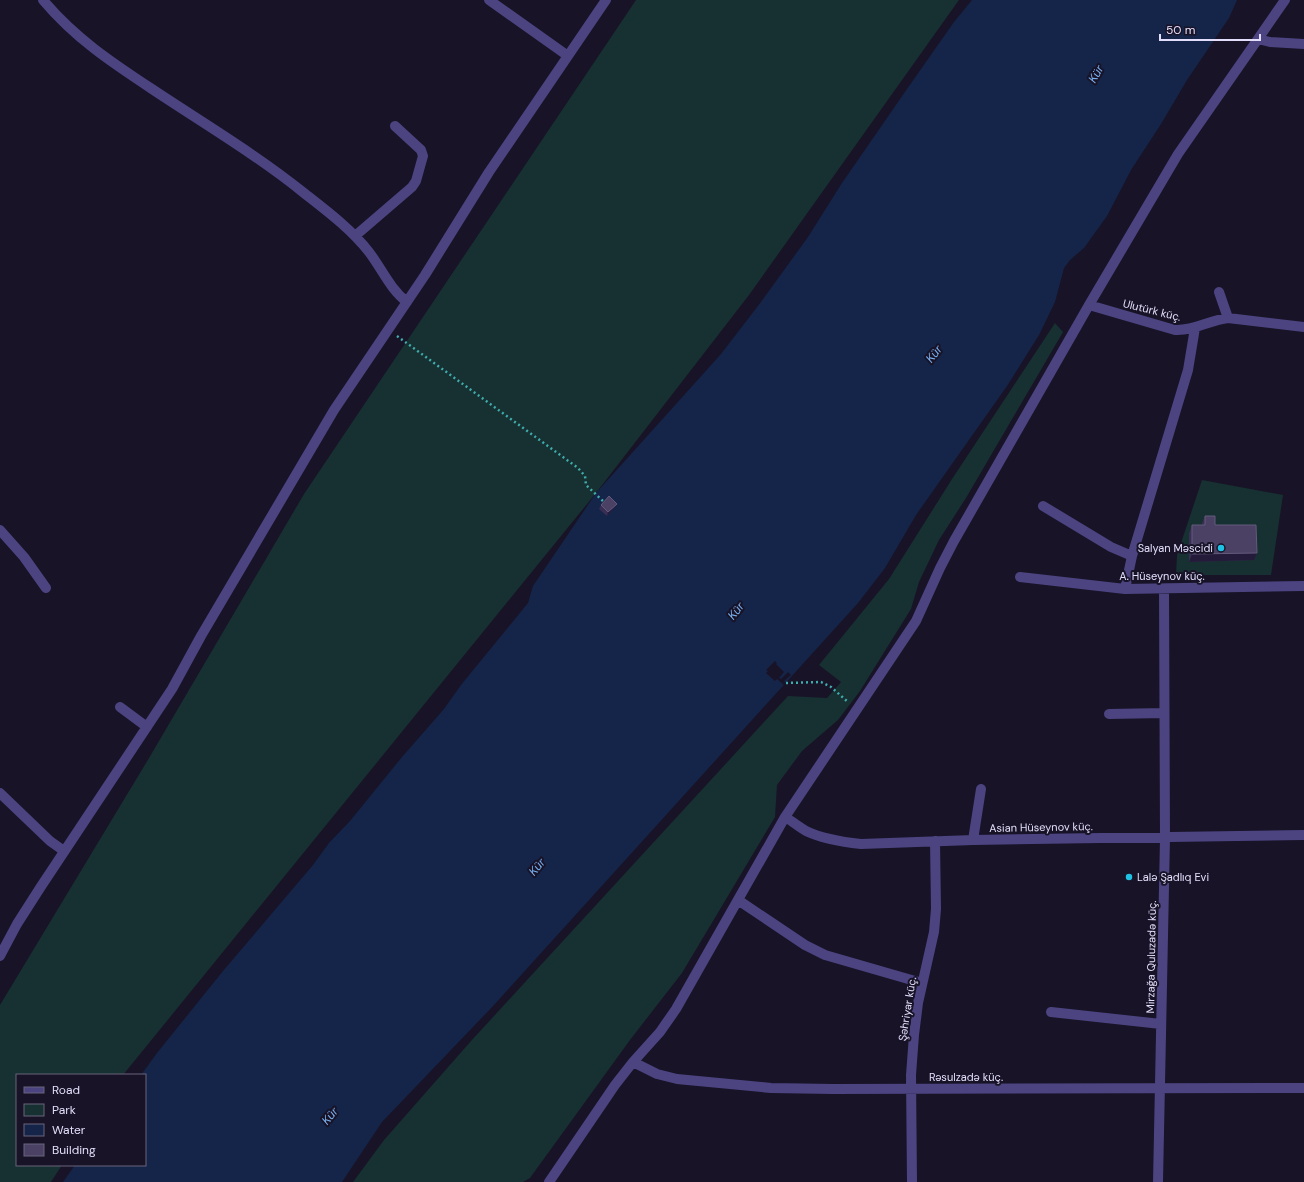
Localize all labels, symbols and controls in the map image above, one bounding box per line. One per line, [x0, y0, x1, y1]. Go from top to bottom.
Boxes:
scale bar [1160, 16, 1260, 42]
text: 50 m [1166, 22, 1195, 38]
water label: Kür [1085, 62, 1108, 86]
street label: Ulutürk küç. [1121, 296, 1183, 324]
water label: Kür [922, 342, 946, 366]
place label: Salyan Məscidi [1138, 541, 1213, 555]
marker: Salyan Məscidi [1216, 543, 1226, 553]
street label: A. Hüseynov küç. [1119, 569, 1205, 583]
water label: Kür [724, 599, 748, 623]
street label: Asian Hüseynov küç. [989, 819, 1093, 835]
water label: Kür [525, 855, 549, 879]
place label: Lalə Şadlıq Evi [1137, 870, 1209, 884]
marker: Lalə Şadlıq Evi [1124, 872, 1134, 882]
street label: Mirzağa Quluzadə küç. [1143, 900, 1159, 1014]
street label: Şəhriyar küç. [895, 976, 919, 1042]
street label: Rəsulzadə küç. [929, 1070, 1003, 1084]
legend [16, 1074, 146, 1166]
text: Road [52, 1082, 80, 1098]
text: Park [52, 1102, 76, 1118]
water label: Kür [318, 1104, 342, 1128]
text: Water [52, 1122, 86, 1138]
text: Building [52, 1142, 96, 1158]

